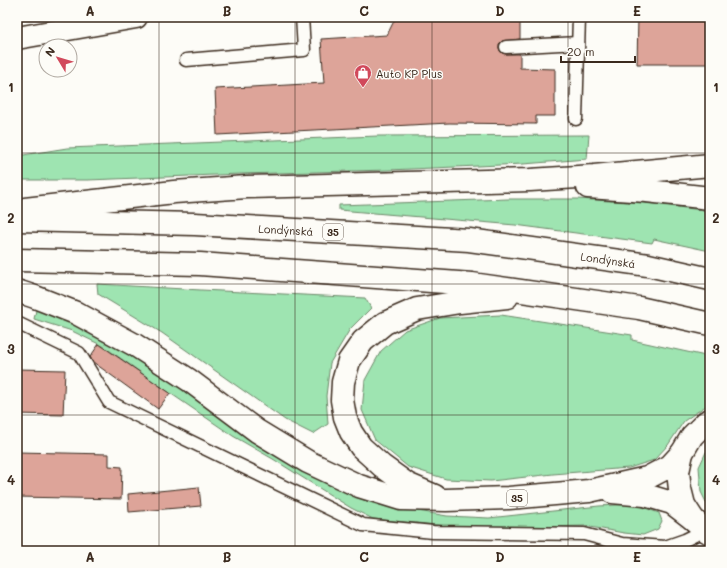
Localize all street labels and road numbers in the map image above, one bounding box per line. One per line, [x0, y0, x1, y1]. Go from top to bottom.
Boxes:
street label: Londýnská [258, 220, 314, 238]
road number: 35 [323, 224, 343, 240]
street label: Londýnská [580, 248, 637, 271]
road number: 35 [507, 490, 527, 506]

